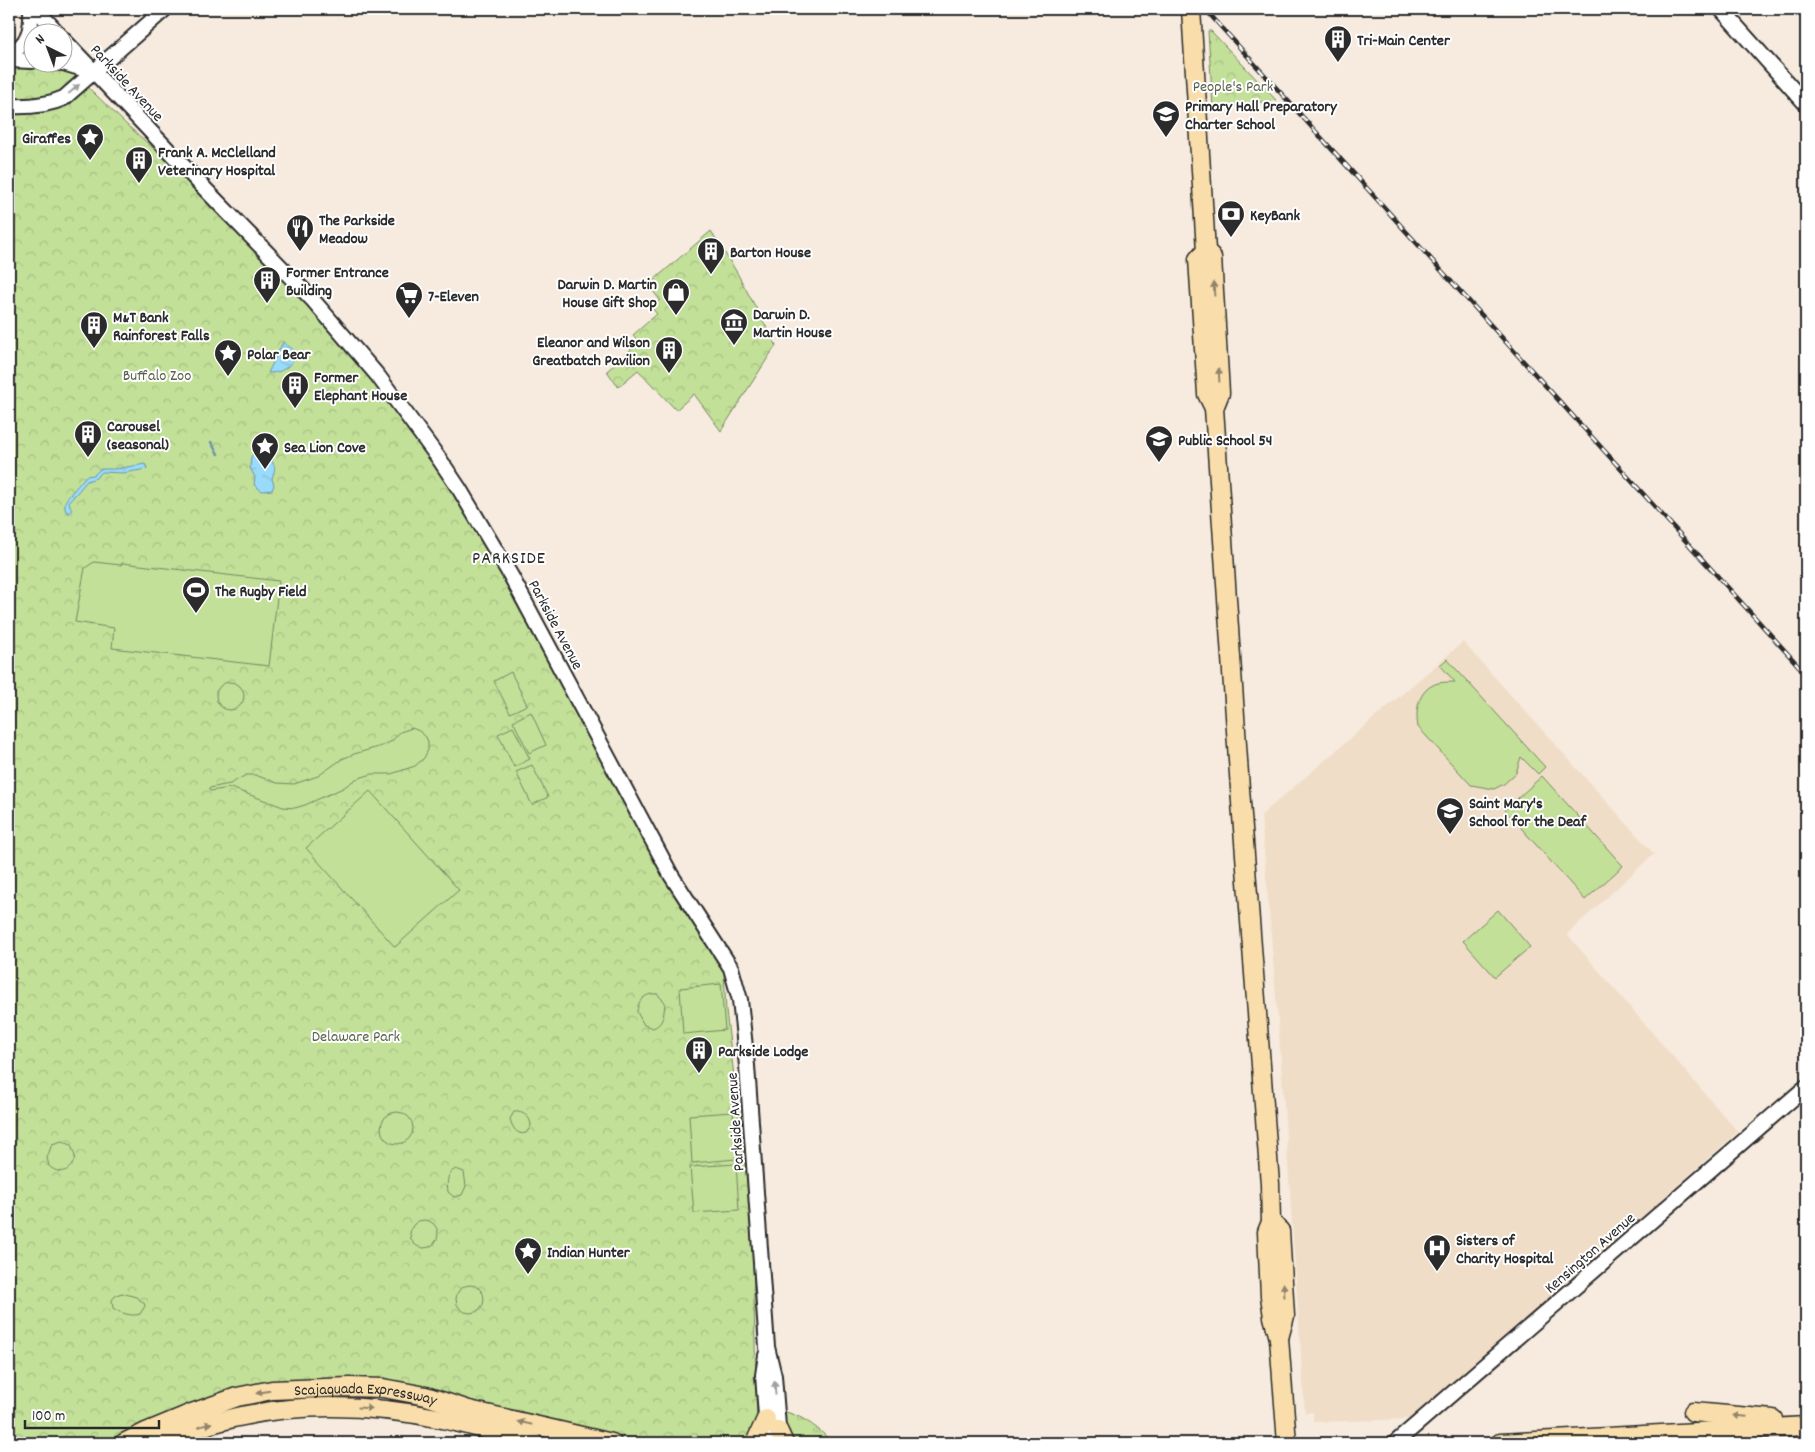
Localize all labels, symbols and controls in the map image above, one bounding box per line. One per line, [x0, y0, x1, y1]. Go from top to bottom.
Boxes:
north arrow [22, 22, 72, 72]
building icon: Tri-Main Center [1323, 24, 1353, 63]
text: N [31, 30, 50, 50]
place label: Tri-Main Center [1357, 30, 1451, 53]
street label: Parkside Avenue [84, 40, 168, 128]
park label: People's Park [1193, 76, 1273, 99]
one-way arrow [67, 83, 80, 94]
place label: Primary Hall Preparatory Charter School [1185, 96, 1338, 137]
school or university icon: Primary Hall Preparatory Charter School [1151, 99, 1181, 138]
place icon: Giraffes [75, 122, 105, 161]
place label: Giraffes [22, 128, 71, 151]
place label: Frank A. McClelland Veterinary Hospital [158, 142, 276, 183]
building icon: Frank A. McClelland Veterinary Hospital [124, 145, 154, 184]
bank icon: KeyBank [1216, 199, 1246, 238]
place label: KeyBank [1250, 205, 1300, 228]
place label: The Parkside Meadow [319, 210, 395, 251]
restaurant icon: The Parkside Meadow [285, 213, 315, 252]
building icon: Barton House [696, 236, 726, 275]
place label: Barton House [730, 242, 811, 265]
place label: Former Entrance Building [286, 262, 389, 303]
building icon: Former Entrance Building [252, 265, 282, 304]
place label: Darwin D. Martin House Gift Shop [557, 274, 657, 315]
shop icon: Darwin D. Martin House Gift Shop [661, 277, 691, 316]
supermarket icon: 7-Eleven [394, 280, 424, 319]
one-way arrow [1209, 281, 1217, 297]
place label: 7-Eleven [428, 286, 479, 309]
place label: Darwin D. Martin House [753, 304, 832, 345]
place label: M&T Bank Rainforest Falls [113, 307, 210, 348]
museum icon: Darwin D. Martin House [719, 307, 749, 346]
building icon: M&T Bank Rainforest Falls [79, 310, 109, 349]
place label: Eleanor and Wilson Greatbatch Pavilion [532, 332, 650, 373]
building icon: Eleanor and Wilson Greatbatch Pavilion [654, 335, 684, 374]
place icon: Polar Bear [213, 338, 243, 377]
place label: Polar Bear [247, 344, 311, 367]
park label: Buffalo Zoo [123, 365, 191, 388]
place label: Former Elephant House [314, 367, 407, 408]
one-way arrow [1214, 367, 1222, 383]
building icon: Former Elephant House [280, 370, 310, 409]
place label: Carousel (seasonal) [107, 416, 169, 457]
building icon: Carousel (seasonal) [73, 419, 103, 458]
school or university icon: Public School 54 [1144, 424, 1174, 463]
place label: Public School 54 [1178, 430, 1273, 453]
place icon: Sea Lion Cove [250, 431, 280, 470]
place label: Sea Lion Cove [284, 437, 366, 460]
district label: PARKSIDE [472, 547, 546, 572]
sports icon: The Rugby Field [181, 575, 211, 614]
street label: Parkside Avenue [521, 576, 588, 674]
place label: The Rugby Field [215, 581, 307, 604]
place label: Saint Mary's School for the Deaf [1469, 793, 1588, 834]
school or university icon: Saint Mary's School for the Deaf [1435, 796, 1465, 835]
park label: Delaware Park [312, 1026, 400, 1049]
building icon: Parkside Lodge [684, 1035, 714, 1074]
place label: Parkside Lodge [718, 1041, 808, 1064]
street label: Parkside Avenue [722, 1072, 751, 1172]
street label: Kensington Avenue [1540, 1208, 1641, 1300]
place label: Sisters of Charity Hospital [1456, 1230, 1553, 1271]
hospital icon: Sisters of Charity Hospital [1422, 1233, 1452, 1272]
place icon: Indian Hunter [513, 1236, 543, 1275]
place label: Indian Hunter [547, 1242, 631, 1265]
one-way arrow [1279, 1281, 1287, 1297]
street label: Scajaquada Expressway [294, 1378, 440, 1413]
one-way arrow [771, 1380, 779, 1396]
one-way arrow [255, 1388, 270, 1396]
scale bar [25, 1397, 159, 1429]
one-way arrow [358, 1404, 374, 1412]
text: 100 m [32, 1406, 65, 1428]
one-way arrow [1732, 1412, 1748, 1420]
one-way arrow [518, 1419, 533, 1427]
one-way arrow [198, 1421, 213, 1429]

